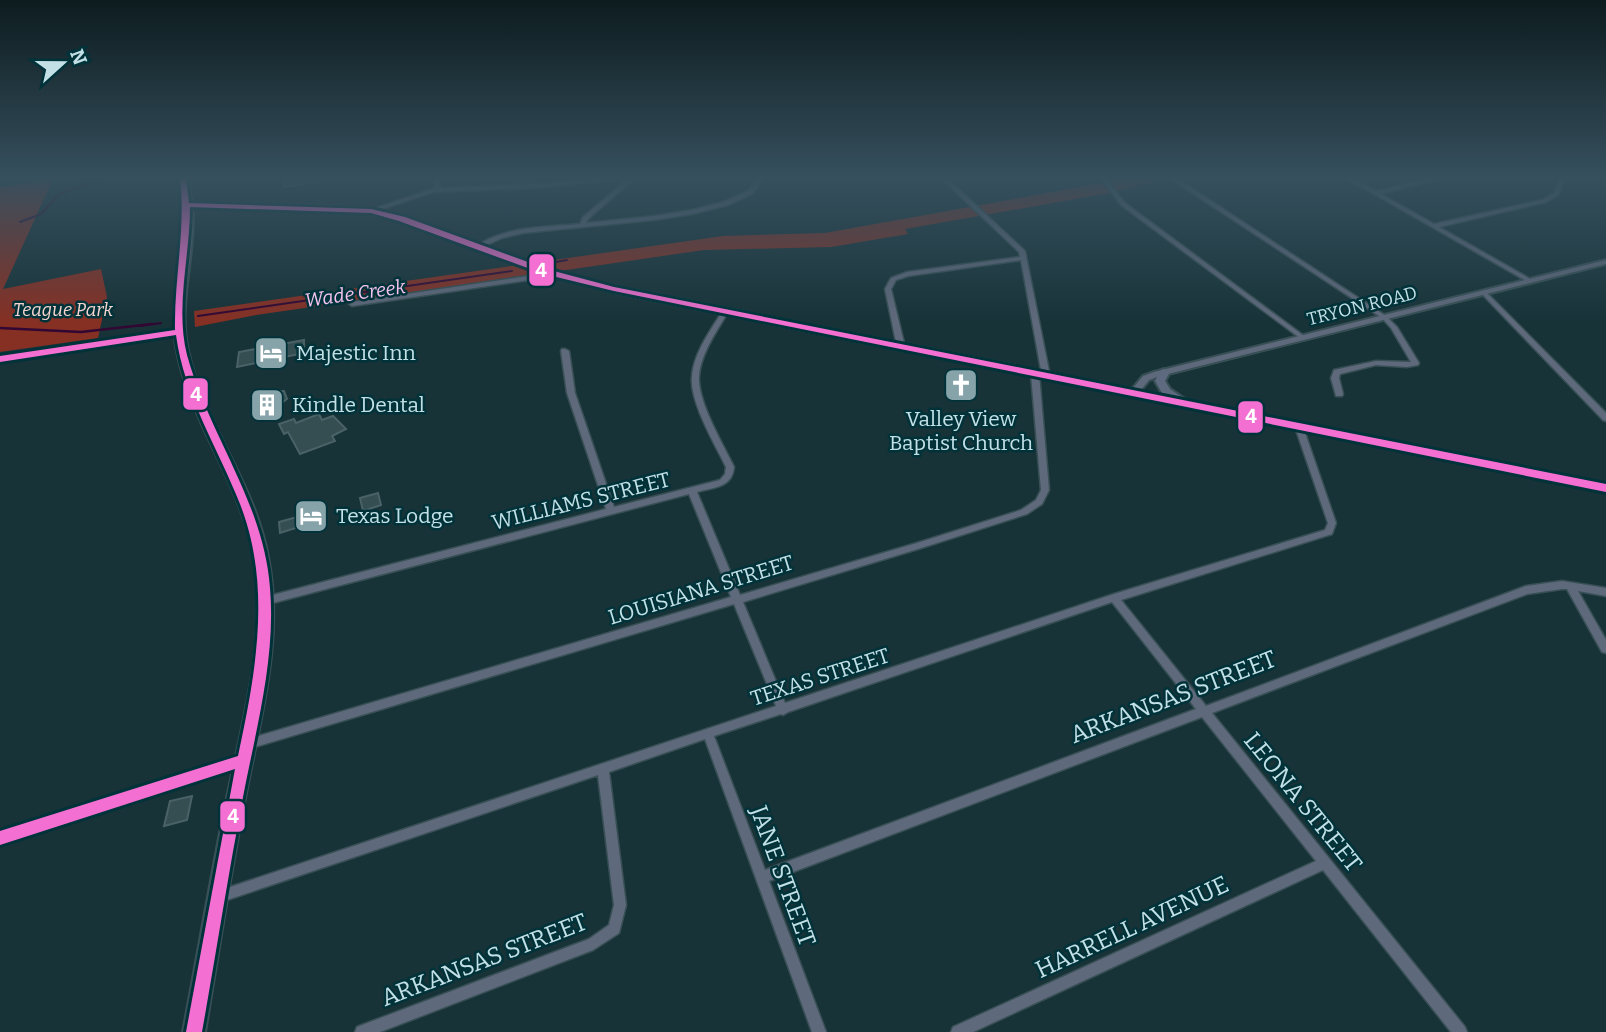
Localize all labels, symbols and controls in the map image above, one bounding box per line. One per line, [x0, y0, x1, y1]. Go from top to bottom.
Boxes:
north arrow [28, 28, 98, 98]
text: N [65, 46, 92, 68]
line badge: 4 [528, 253, 555, 287]
text: 4 [535, 259, 547, 282]
water label: Wade Creek [303, 275, 407, 312]
street label: TRYON ROAD [1305, 282, 1419, 330]
park label: Teague Park [13, 299, 113, 321]
hotel icon: Majestic Inn [252, 334, 290, 372]
place label: Majestic Inn [296, 340, 416, 366]
church icon: Valley View Baptist Church [942, 366, 980, 404]
line badge: 4 [182, 377, 209, 411]
text: 4 [190, 383, 202, 406]
building icon: Kindle Dental [248, 386, 286, 424]
place label: Kindle Dental [292, 392, 425, 418]
line badge: 4 [1237, 400, 1264, 434]
text: 4 [1245, 405, 1257, 428]
place label: Valley View Baptist Church [889, 406, 1033, 456]
street label: WILLIAMS STREET [489, 466, 673, 536]
hotel icon: Texas Lodge [292, 497, 330, 535]
place label: Texas Lodge [336, 503, 454, 529]
street label: LOUISIANA STREET [605, 549, 797, 631]
street label: TEXAS STREET [747, 642, 893, 712]
street label: ARKANSAS STREET [1066, 645, 1280, 749]
street label: LEONA STREET [1238, 727, 1368, 877]
line badge: 4 [219, 800, 246, 833]
street label: JANE STREET [744, 801, 821, 950]
text: 4 [227, 805, 239, 828]
street label: HARRELL AVENUE [1031, 870, 1233, 984]
street label: ARKANSAS STREET [377, 908, 591, 1012]

